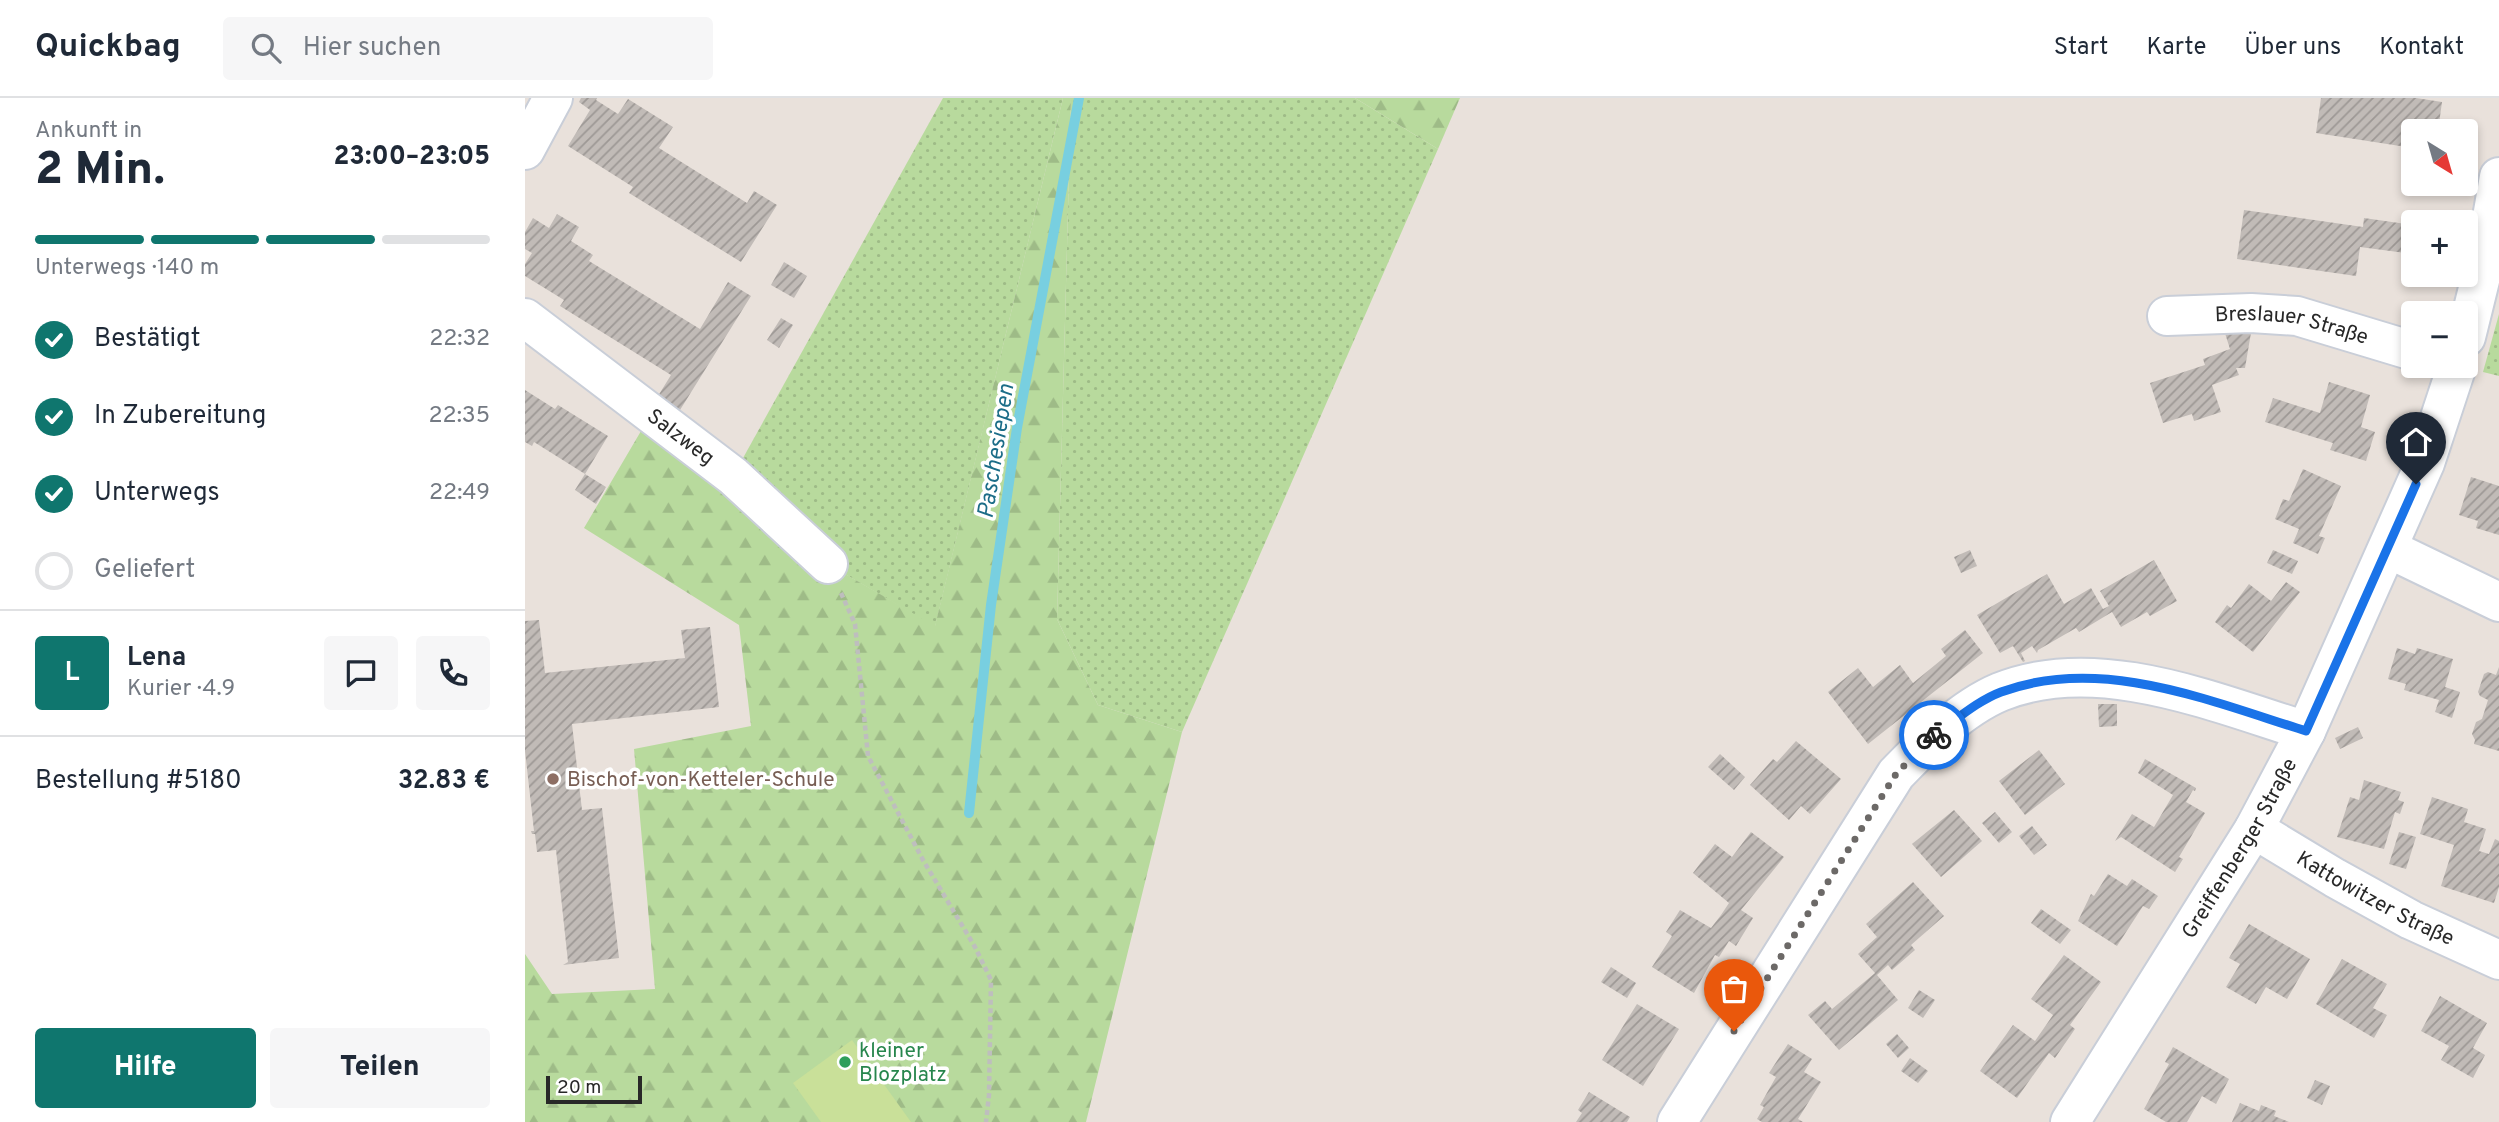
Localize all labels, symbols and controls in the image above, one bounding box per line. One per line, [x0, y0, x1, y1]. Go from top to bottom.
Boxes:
search box [223, 17, 713, 80]
text: Quickbag [35, 27, 181, 69]
icon: search [247, 29, 285, 67]
text: Hier suchen [303, 32, 441, 65]
text: Start [2054, 33, 2108, 63]
text: Karte [2146, 33, 2206, 63]
text: Über uns [2244, 33, 2341, 63]
text: Kontakt [2379, 33, 2464, 63]
text: Ankunft in [35, 117, 142, 146]
north arrow [2401, 119, 2478, 196]
map controls [2401, 119, 2478, 378]
text: 23:00–23:05 [333, 141, 490, 174]
text: 2 Min. [35, 142, 165, 201]
button: + [2401, 210, 2478, 287]
text: Unterwegs · 140 m [35, 254, 219, 283]
street label: Breslauer Straße [2214, 301, 2371, 352]
button: − [2401, 301, 2478, 378]
icon: check [35, 321, 73, 359]
text: Bestätigt [94, 323, 201, 356]
text: 22:32 [429, 325, 490, 354]
water label: Paschesiepen [973, 382, 1022, 521]
icon: check [35, 398, 73, 436]
text: In Zubereitung [94, 400, 266, 433]
text: 22:35 [429, 402, 490, 431]
street label: Salzweg [641, 403, 719, 472]
pin [2386, 412, 2446, 484]
icon: home [2397, 423, 2435, 461]
icon: check [35, 475, 73, 513]
text: Unterwegs [94, 477, 220, 510]
text: 22:49 [429, 479, 490, 508]
text: Geliefert [94, 554, 195, 587]
button: chat [324, 636, 398, 710]
button: phone [416, 636, 490, 710]
text: Lena [127, 642, 186, 675]
text: L [65, 657, 79, 690]
text: Kurier · 4.9 [127, 675, 235, 704]
courier [1899, 700, 1969, 770]
icon: bike [1915, 716, 1953, 754]
street label: Greiffenberger Straße [2177, 754, 2304, 944]
text: Bestellung #5180 [35, 765, 242, 798]
text: 32.83 € [398, 765, 490, 798]
place label: Bischof-von-Ketteler-Schule [567, 767, 835, 794]
marker: Bischof-von-Ketteler-Schule [545, 771, 561, 787]
street label: Kattowitzer Straße [2291, 846, 2458, 953]
pin [1704, 959, 1764, 1031]
icon: bag [1715, 970, 1753, 1008]
button: Hilfe [35, 1028, 256, 1108]
button: Teilen [270, 1028, 490, 1108]
place label: kleiner Blozplatz [859, 1038, 947, 1089]
marker: kleiner Blozplatz [837, 1054, 853, 1070]
scale bar [546, 1073, 642, 1105]
text: 20 m [557, 1076, 601, 1100]

